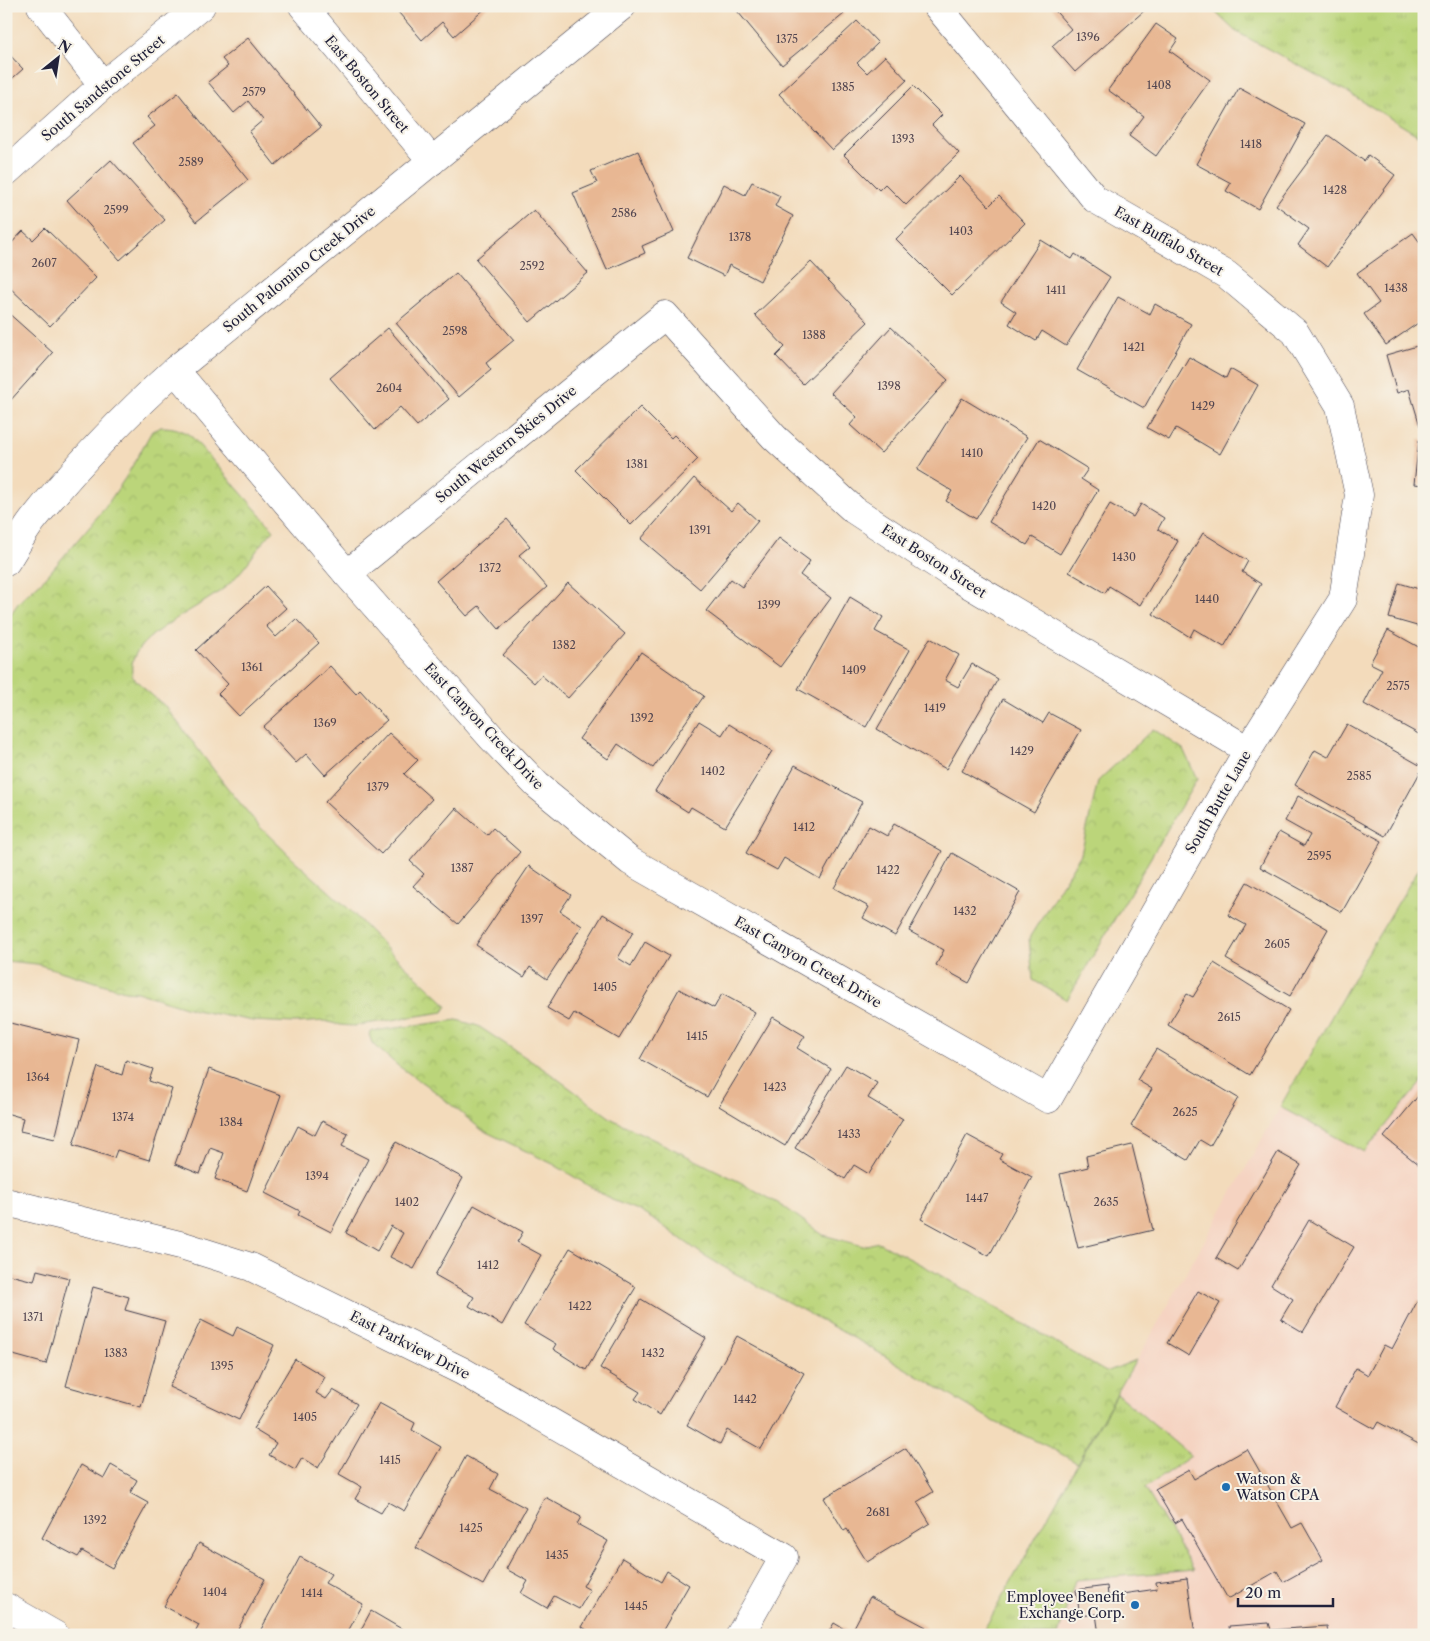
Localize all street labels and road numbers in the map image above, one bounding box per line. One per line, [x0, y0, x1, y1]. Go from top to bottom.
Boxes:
street label: South Sandstone Street [38, 31, 168, 145]
street label: East Boston Street [321, 32, 413, 136]
street label: South Palomino Creek Drive [219, 202, 379, 336]
street label: East Buffalo Street [1111, 202, 1227, 280]
street label: South Western Skies Drive [432, 381, 580, 507]
street label: East Boston Street [878, 520, 990, 602]
street label: East Canyon Creek Drive [420, 659, 548, 793]
street label: South Butte Lane [1181, 747, 1255, 857]
street label: East Canyon Creek Drive [731, 912, 885, 1012]
street label: East Parkview Drive [347, 1307, 473, 1383]

